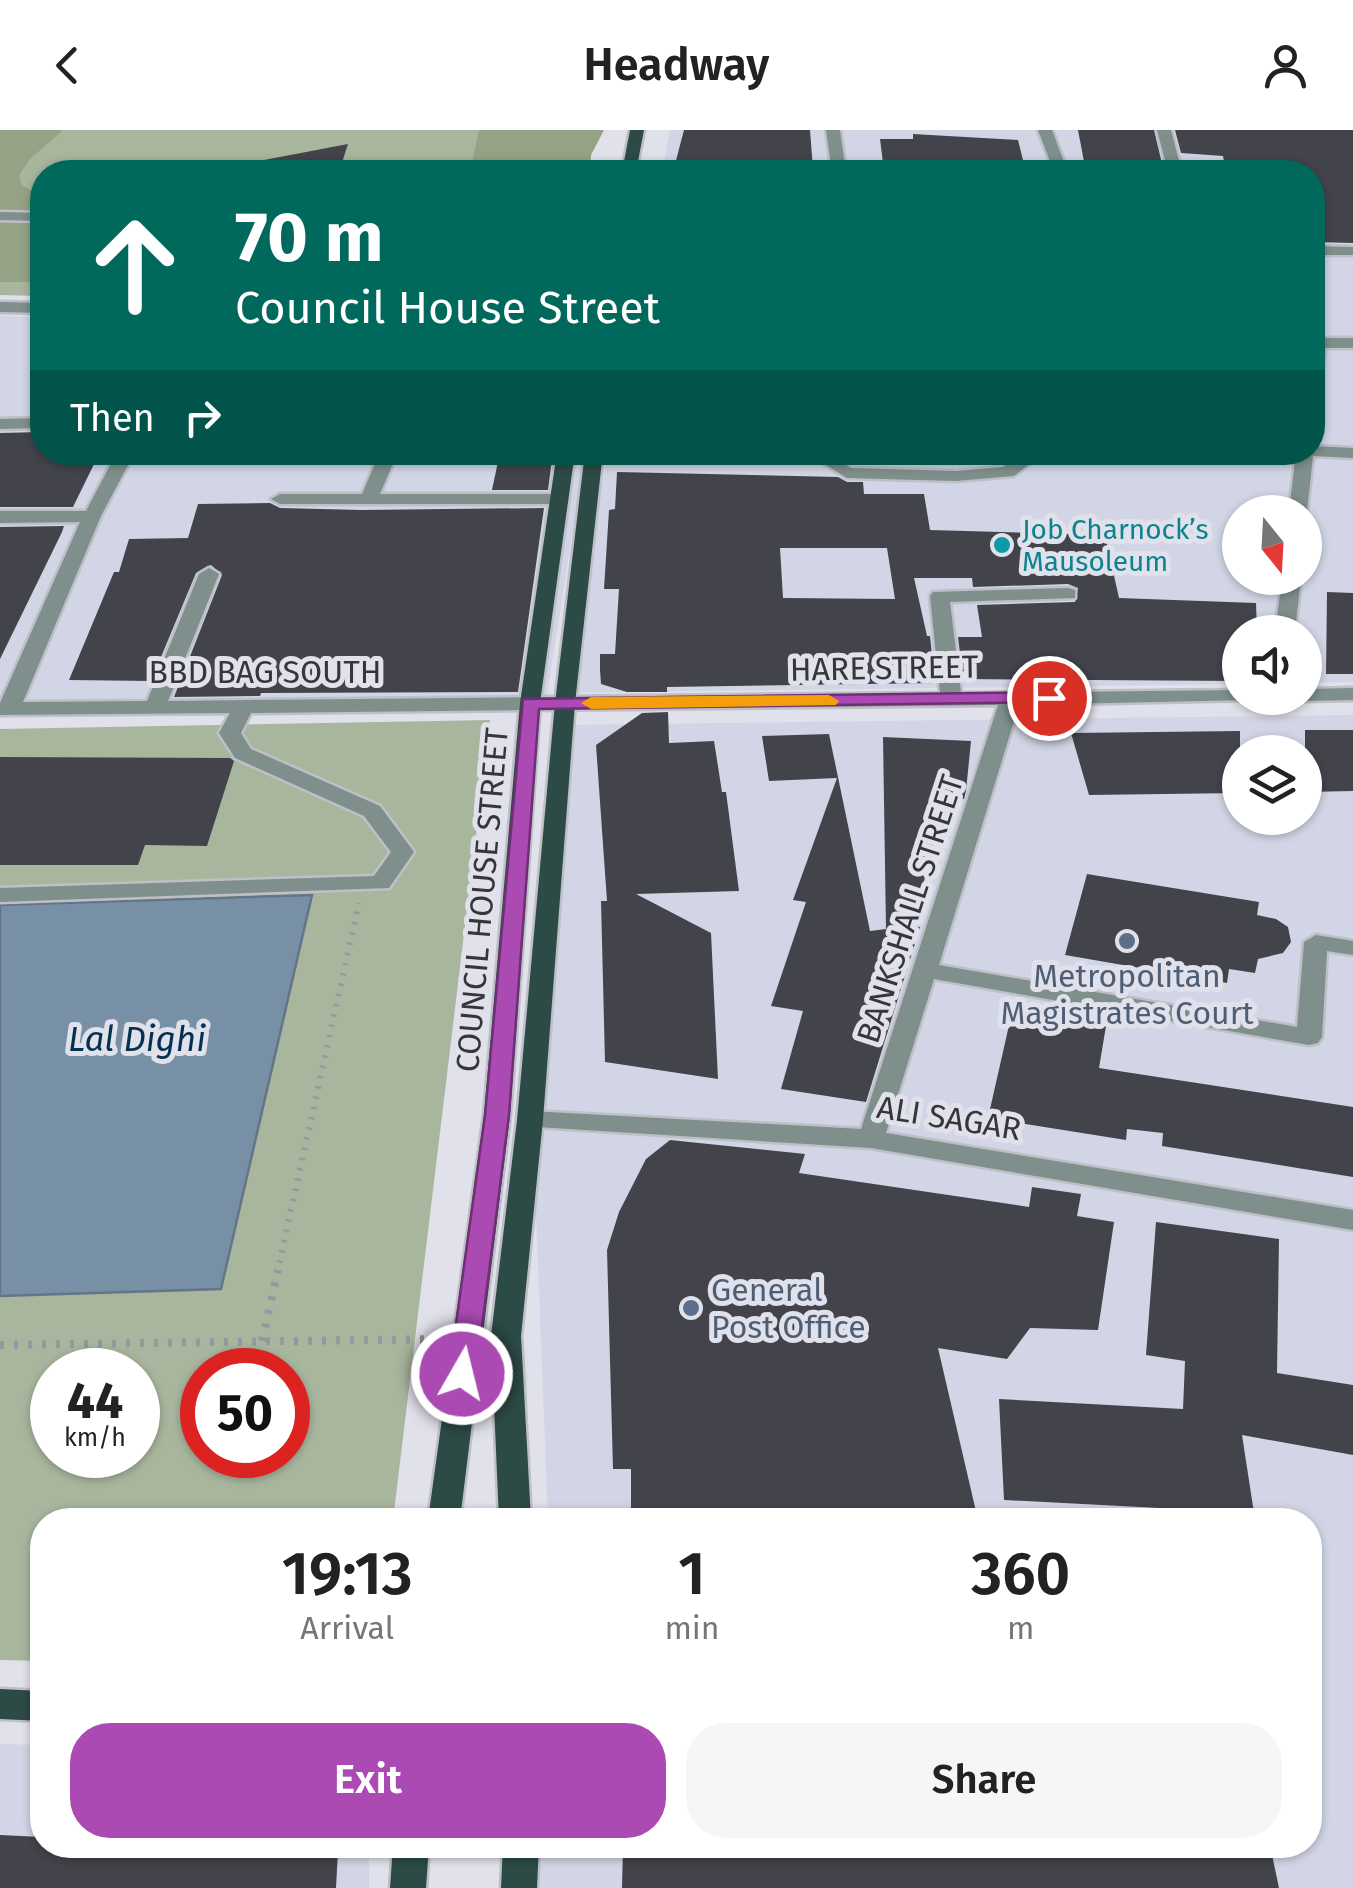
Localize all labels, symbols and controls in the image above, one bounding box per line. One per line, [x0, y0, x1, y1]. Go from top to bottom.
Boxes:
icon: back [40, 38, 95, 93]
text: Headway [584, 38, 769, 92]
icon: person [1258, 38, 1313, 93]
text: 70 m [235, 196, 384, 280]
icon: ahead [70, 200, 200, 330]
text: Council House Street [235, 281, 660, 335]
icon: right [175, 390, 230, 445]
text: Then [70, 395, 155, 441]
north arrow [1222, 495, 1322, 595]
map controls [1222, 495, 1322, 835]
place label: Job Charnock’s Mausoleum [1022, 513, 1208, 578]
marker: Job Charnock’s Mausoleum [991, 534, 1013, 556]
button: sound [1222, 615, 1322, 715]
street label: HARE STREET [789, 647, 979, 689]
street label: BBD BAG SOUTH [148, 653, 382, 691]
pin [1007, 656, 1092, 741]
icon: arrive [1022, 671, 1077, 726]
street label: COUNCIL HOUSE STREET [448, 726, 516, 1074]
button: layers [1222, 735, 1322, 835]
street label: BANKSHALL STREET [849, 770, 971, 1048]
marker: Metropolitan Magistrates Court [1116, 930, 1138, 952]
place label: Metropolitan Magistrates Court [1000, 957, 1254, 1032]
water label: Lal Dighi [68, 1018, 206, 1060]
street label: ALI SAGAR [874, 1088, 1024, 1148]
place label: General Post Office [711, 1271, 866, 1346]
marker: General Post Office [680, 1297, 702, 1319]
position arrow [410, 1322, 514, 1426]
speed limit sign: 50 [180, 1348, 310, 1478]
text: 44 [67, 1371, 123, 1431]
text: km/h [64, 1423, 126, 1453]
text: 19:13 [282, 1538, 413, 1610]
text: 1 [678, 1538, 706, 1610]
text: 360 [971, 1538, 1070, 1610]
text: Arrival [300, 1609, 394, 1647]
text: min [664, 1609, 720, 1647]
text: m [1007, 1609, 1035, 1647]
button: Exit [70, 1723, 666, 1838]
button: Share [686, 1723, 1282, 1838]

